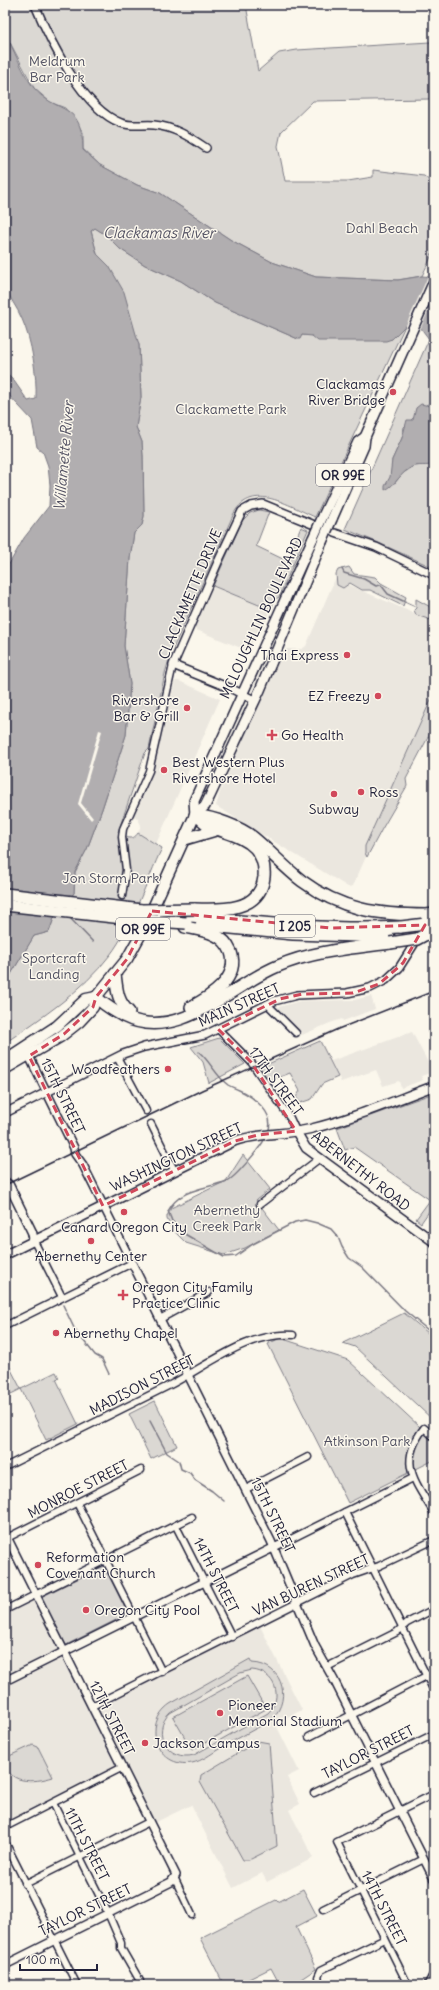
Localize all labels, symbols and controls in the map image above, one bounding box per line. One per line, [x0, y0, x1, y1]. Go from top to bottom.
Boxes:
park label: Meldrum Bar Park [29, 52, 85, 86]
park label: Dahl Beach [346, 219, 418, 237]
water label: Clackamas River [103, 223, 217, 242]
place label: Clackamas River Bridge [308, 375, 385, 409]
marker: Clackamas River Bridge [388, 387, 398, 397]
water label: Willamette River [49, 399, 78, 511]
park label: Clackamette Park [175, 400, 287, 418]
road number: OR 99E [316, 464, 370, 486]
street label: CLACKAMETTE DRIVE [154, 526, 226, 662]
street label: MCLOUGHLIN BOULEVARD [216, 534, 306, 702]
place label: Thai Express [261, 646, 339, 664]
marker: Thai Express [342, 650, 352, 660]
place label: EZ Freezy [308, 687, 370, 705]
place label: Rivershore Bar & Grill [112, 691, 179, 725]
marker: EZ Freezy [373, 691, 383, 701]
marker: Rivershore Bar & Grill [182, 703, 192, 713]
place label: Go Health [281, 726, 344, 744]
marker: Go Health [266, 729, 278, 741]
place label: Best Western Plus Rivershore Hotel [172, 753, 285, 787]
marker: Best Western Plus Rivershore Hotel [159, 765, 169, 775]
place label: Ross [369, 783, 398, 801]
marker: Ross [356, 787, 366, 797]
marker: Subway [329, 789, 339, 799]
place label: Subway [309, 800, 359, 818]
park label: Jon Storm Park [63, 869, 159, 887]
road number: I 205 [275, 915, 315, 937]
road number: OR 99E [116, 918, 170, 940]
park label: Sportcraft Landing [22, 949, 86, 983]
street label: MAIN STREET [196, 979, 282, 1031]
street label: 17TH STREET [245, 1043, 307, 1119]
street label: 15TH STREET [37, 1055, 89, 1137]
place label: Woodfeathers [72, 1060, 160, 1078]
marker: Woodfeathers [163, 1064, 173, 1074]
street label: WASHINGTON STREET [107, 1119, 245, 1195]
street label: ABERNETHY ROAD [308, 1127, 414, 1215]
park label: Abernethy Creek Park [193, 1201, 261, 1235]
marker: Canard Oregon City [119, 1207, 129, 1217]
place label: Canard Oregon City [61, 1218, 187, 1236]
marker: Abernethy Center [86, 1236, 96, 1246]
place label: Abernethy Center [35, 1247, 147, 1265]
place label: Oregon City Family Practice Clinic [132, 1278, 253, 1312]
marker: Oregon City Family Practice Clinic [117, 1289, 129, 1301]
place label: Abernethy Chapel [64, 1324, 178, 1342]
marker: Abernethy Chapel [51, 1328, 61, 1338]
street label: MADISON STREET [86, 1351, 198, 1419]
park label: Atkinson Park [324, 1432, 410, 1450]
street label: MONROE STREET [25, 1456, 131, 1522]
street label: 15TH STREET [247, 1474, 299, 1556]
street label: 14TH STREET [189, 1534, 243, 1616]
place label: Reformation Covenant Church [46, 1548, 156, 1582]
street label: VAN BUREN STREET [250, 1550, 372, 1620]
marker: Reformation Covenant Church [33, 1560, 43, 1570]
place label: Oregon City Pool [94, 1601, 200, 1619]
marker: Oregon City Pool [81, 1605, 91, 1615]
street label: 12TH STREET [85, 1678, 139, 1758]
place label: Pioneer Memorial Stadium [228, 1696, 342, 1730]
marker: Pioneer Memorial Stadium [215, 1708, 225, 1718]
street label: TAYLOR STREET [319, 1721, 417, 1783]
place label: Jackson Campus [153, 1734, 260, 1752]
marker: Jackson Campus [140, 1738, 150, 1748]
street label: 11TH STREET [61, 1804, 113, 1884]
street label: 14TH STREET [357, 1867, 411, 1949]
street label: TAYLOR STREET [36, 1880, 134, 1940]
scale bar [20, 1946, 97, 1972]
text: 100 m [26, 1952, 60, 1967]

